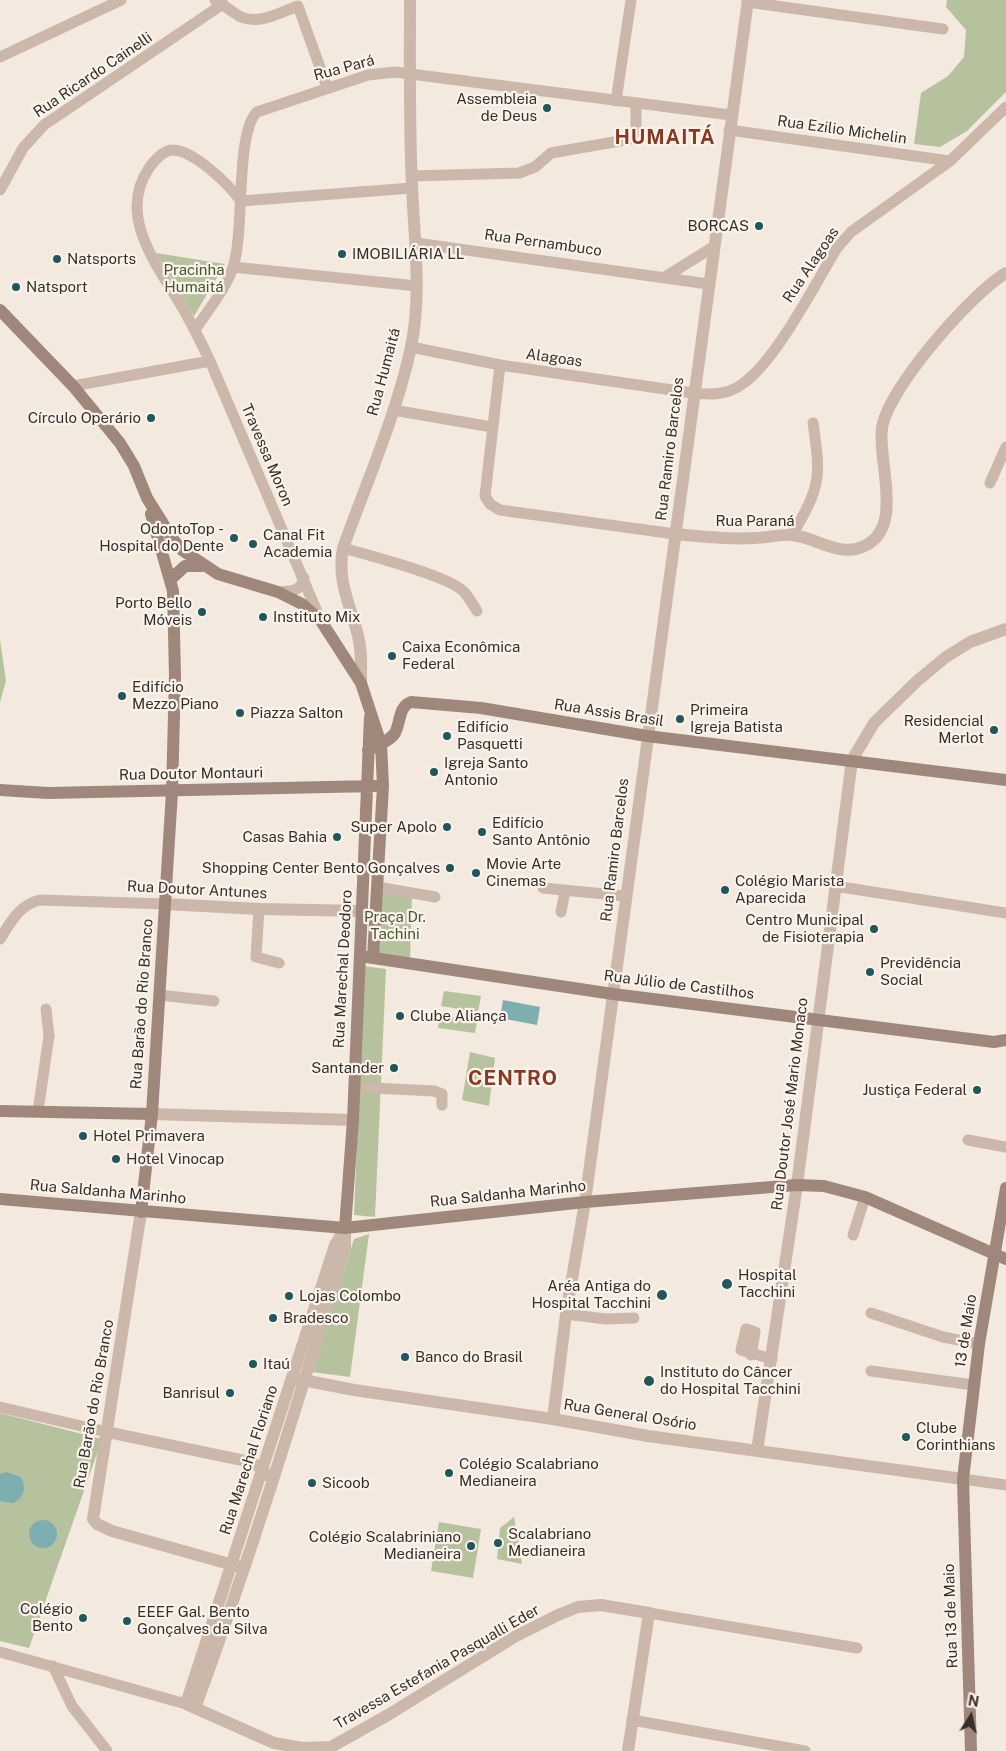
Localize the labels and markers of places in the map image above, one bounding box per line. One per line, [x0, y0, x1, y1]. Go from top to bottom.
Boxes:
place label: Assembleia de Deus [456, 90, 537, 125]
marker: Assembleia de Deus [541, 102, 553, 114]
place label: BORCAS [687, 217, 749, 235]
marker: BORCAS [753, 220, 765, 232]
place label: IMOBILIÁRIA LL [352, 245, 465, 263]
marker: IMOBILIÁRIA LL [336, 248, 348, 260]
place label: Natsports [67, 250, 136, 268]
marker: Natsports [51, 253, 63, 265]
place label: Natsport [26, 278, 88, 296]
marker: Natsport [10, 281, 22, 293]
place label: Círculo Operário [28, 409, 141, 427]
marker: Círculo Operário [145, 412, 157, 424]
place label: OdontoTop - Hospital do Dente [99, 520, 224, 555]
place label: Canal Fit Academia [263, 526, 332, 561]
marker: OdontoTop - Hospital do Dente [228, 532, 240, 544]
marker: Canal Fit Academia [247, 538, 259, 550]
place label: Porto Bello Móveis [115, 594, 192, 629]
marker: Porto Bello Móveis [196, 606, 208, 618]
place label: Instituto Mix [273, 608, 360, 626]
marker: Instituto Mix [257, 611, 269, 623]
place label: Caixa Econômica Federal [402, 638, 520, 673]
marker: Caixa Econômica Federal [386, 650, 398, 662]
place label: Edifício Mezzo Piano [132, 678, 219, 713]
marker: Edifício Mezzo Piano [116, 690, 128, 702]
place label: Primeira Igreja Batista [690, 701, 783, 736]
place label: Piazza Salton [250, 704, 343, 722]
marker: Piazza Salton [234, 707, 246, 719]
place label: Residencial Merlot [904, 712, 984, 747]
marker: Primeira Igreja Batista [674, 713, 686, 725]
place label: Edifício Pasquetti [457, 718, 523, 753]
marker: Residencial Merlot [988, 724, 1000, 736]
marker: Edifício Pasquetti [441, 730, 453, 742]
place label: Igreja Santo Antonio [444, 754, 528, 789]
marker: Igreja Santo Antonio [428, 766, 440, 778]
place label: Edifício Santo Antônio [492, 814, 590, 849]
place label: Super Apolo [350, 818, 437, 836]
marker: Super Apolo [441, 821, 453, 833]
marker: Edifício Santo Antônio [476, 826, 488, 838]
place label: Casas Bahia [242, 828, 327, 846]
marker: Casas Bahia [331, 831, 343, 843]
place label: Movie Arte Cinemas [486, 855, 561, 890]
place label: Shopping Center Bento Gonçalves [202, 859, 440, 877]
marker: Shopping Center Bento Gonçalves [444, 862, 456, 874]
marker: Movie Arte Cinemas [470, 867, 482, 879]
place label: Colégio Marista Aparecida [735, 872, 844, 907]
marker: Colégio Marista Aparecida [719, 884, 731, 896]
place label: Centro Municipal de Fisioterapia [745, 911, 864, 946]
marker: Centro Municipal de Fisioterapia [868, 923, 880, 935]
place label: Previdência Social [880, 954, 961, 989]
marker: Previdência Social [864, 966, 876, 978]
place label: Clube Aliança [410, 1007, 507, 1025]
marker: Clube Aliança [394, 1010, 406, 1022]
place label: Santander [311, 1059, 384, 1077]
marker: Santander [388, 1062, 400, 1074]
place label: Justiça Federal [862, 1081, 967, 1099]
marker: Justiça Federal [971, 1084, 983, 1096]
place label: Hotel Primavera [93, 1127, 205, 1145]
marker: Hotel Primavera [77, 1130, 89, 1142]
place label: Hotel Vinocap [126, 1150, 224, 1168]
marker: Hotel Vinocap [110, 1153, 122, 1165]
place label: Hospital Tacchini [738, 1266, 797, 1301]
place label: Aréa Antiga do Hospital Tacchini [531, 1277, 651, 1312]
marker: Hospital Tacchini [720, 1277, 734, 1291]
place label: Lojas Colombo [299, 1287, 401, 1305]
marker: Aréa Antiga do Hospital Tacchini [655, 1288, 669, 1302]
marker: Lojas Colombo [283, 1290, 295, 1302]
place label: Bradesco [283, 1309, 349, 1327]
marker: Bradesco [267, 1312, 279, 1324]
place label: Banco do Brasil [415, 1348, 523, 1366]
marker: Banco do Brasil [399, 1351, 411, 1363]
place label: Itaú [263, 1355, 290, 1373]
marker: Itaú [247, 1358, 259, 1370]
place label: Instituto do Câncer do Hospital Tacchini [660, 1363, 801, 1398]
marker: Instituto do Câncer do Hospital Tacchini [642, 1374, 656, 1388]
place label: Banrisul [162, 1384, 220, 1402]
marker: Banrisul [224, 1387, 236, 1399]
place label: Clube Corinthians [916, 1419, 995, 1454]
marker: Clube Corinthians [900, 1431, 912, 1443]
place label: Colégio Scalabriano Medianeira [459, 1455, 599, 1490]
marker: Colégio Scalabriano Medianeira [443, 1467, 455, 1479]
place label: Sicoob [322, 1474, 370, 1492]
marker: Sicoob [306, 1477, 318, 1489]
place label: Scalabriano Medianeira [508, 1525, 591, 1560]
place label: Colégio Scalabriniano Medianeira [309, 1528, 461, 1563]
marker: Scalabriano Medianeira [492, 1537, 504, 1549]
marker: Colégio Scalabriniano Medianeira [465, 1540, 477, 1552]
place label: Colégio Bento [20, 1600, 73, 1635]
place label: EEEF Gal. Bento Gonçalves da Silva [137, 1603, 267, 1638]
marker: Colégio Bento [77, 1612, 89, 1624]
marker: EEEF Gal. Bento Gonçalves da Silva [121, 1615, 133, 1627]

